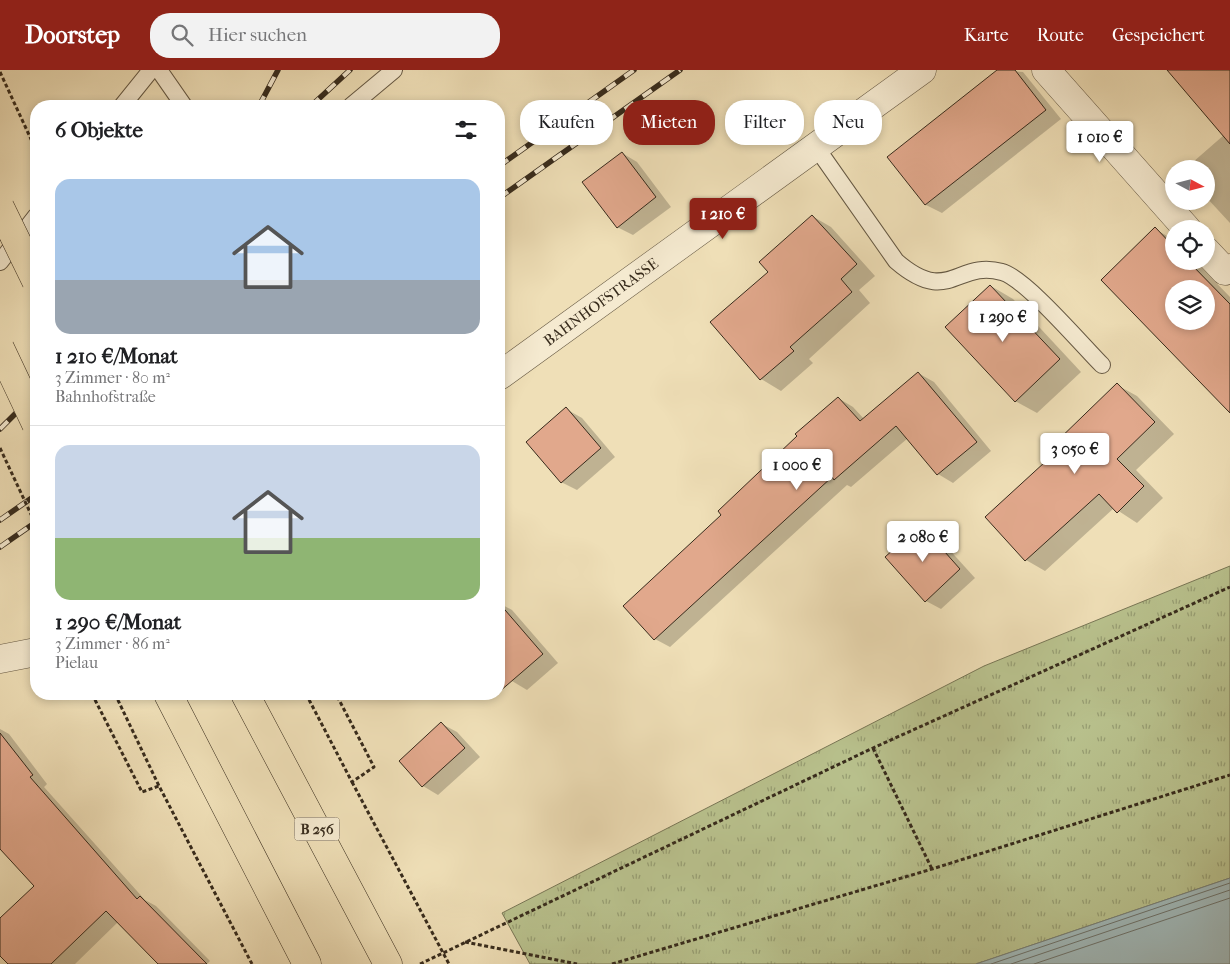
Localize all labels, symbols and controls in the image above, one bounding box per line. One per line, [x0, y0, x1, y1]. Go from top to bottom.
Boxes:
search box [150, 13, 500, 58]
text: Doorstep [25, 21, 120, 49]
icon: search [168, 21, 196, 49]
text: Hier suchen [208, 24, 307, 46]
text: Karte [964, 25, 1009, 46]
text: Route [1037, 25, 1084, 46]
text: Gespeichert [1112, 25, 1205, 46]
chip: Kaufen [520, 100, 613, 145]
chip: Mieten [623, 100, 715, 145]
chip: Filter [725, 100, 804, 145]
chip: Neu [814, 100, 882, 145]
icon: filters [452, 116, 480, 144]
text: 6 Objekte [55, 118, 143, 142]
pin: 1 010 € [1054, 121, 1146, 163]
text: 1 010 € [1077, 127, 1123, 146]
north arrow [1165, 160, 1215, 210]
map controls [1165, 160, 1215, 330]
pin: 1 210 € [677, 198, 769, 240]
text: 1 210 € [701, 204, 745, 223]
icon: home [223, 212, 313, 302]
button: locate [1165, 220, 1215, 270]
street label: BAHNHOFSTRASSE [540, 254, 662, 350]
button: layers [1165, 280, 1215, 330]
pin: 1 290 € [957, 300, 1049, 343]
text: 1 290 € [979, 307, 1027, 326]
text: 1 210 €/Monat [55, 344, 178, 368]
text: 3 Zimmer · 80 m² [55, 368, 170, 387]
text: Bahnhofstraße [55, 387, 156, 406]
pin: 3 050 € [1029, 432, 1121, 475]
text: 3 050 € [1051, 439, 1099, 458]
pin: 1 000 € [751, 448, 843, 491]
text: 1 000 € [773, 455, 821, 474]
icon: home [223, 477, 313, 567]
pin: 2 080 € [877, 520, 969, 563]
text: 2 080 € [898, 527, 948, 546]
text: 1 290 €/Monat [55, 610, 181, 634]
text: 3 Zimmer · 86 m² [55, 634, 170, 653]
text: Pielau [55, 653, 98, 672]
road number: B 256 [294, 818, 340, 841]

